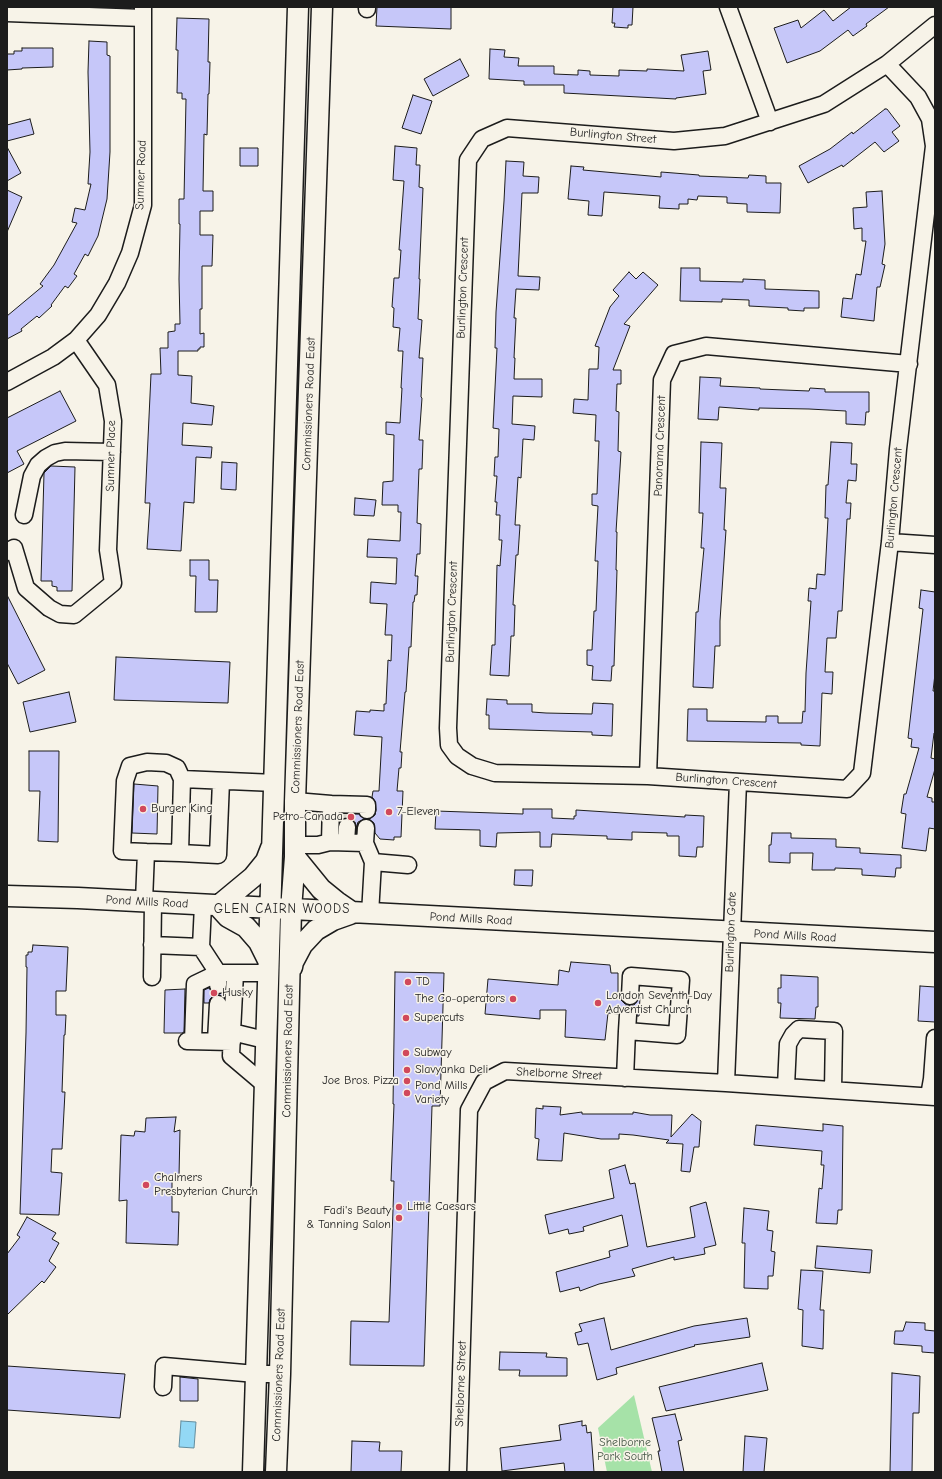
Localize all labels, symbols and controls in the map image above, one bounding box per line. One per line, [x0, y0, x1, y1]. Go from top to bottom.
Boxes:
street label: Burlington Street [569, 125, 657, 147]
street label: Sumner Road [133, 140, 149, 210]
street label: Burlington Crescent [454, 237, 472, 339]
street label: Commissioners Road East [299, 337, 319, 471]
street label: Panorama Crescent [651, 395, 669, 497]
street label: Sumner Place [103, 420, 119, 492]
street label: Burlington Crescent [882, 447, 906, 549]
street label: Burlington Crescent [443, 561, 461, 663]
street label: Commissioners Road East [288, 660, 308, 794]
street label: Burlington Crescent [675, 770, 777, 792]
place label: Burger King [151, 802, 213, 816]
marker: Burger King [138, 804, 148, 814]
place label: 7-Eleven [397, 805, 440, 819]
marker: 7-Eleven [384, 807, 394, 817]
place label: Petro-Canada [273, 810, 343, 824]
marker: Petro-Canada [346, 812, 356, 822]
street label: Burlington Gate [722, 891, 740, 973]
street label: Pond Mills Road [105, 893, 189, 911]
district label: GLEN CAIRN WOODS [214, 901, 350, 917]
street label: Pond Mills Road [429, 910, 513, 928]
street label: Pond Mills Road [753, 927, 837, 945]
place label: TD [416, 975, 430, 989]
marker: TD [403, 977, 413, 987]
street label: Commissioners Road East [280, 984, 296, 1118]
place label: Husky [222, 986, 253, 1000]
marker: Husky [209, 988, 219, 998]
place label: London Seventh-Day Adventist Church [606, 989, 712, 1017]
place label: The Co-operators [415, 992, 505, 1006]
marker: The Co-operators [508, 994, 518, 1004]
marker: London Seventh-Day Adventist Church [593, 998, 603, 1008]
place label: Supercuts [414, 1011, 464, 1025]
marker: Supercuts [401, 1013, 411, 1023]
place label: Subway [414, 1046, 452, 1060]
marker: Subway [401, 1048, 411, 1058]
place label: Slavyanka Deli [415, 1063, 488, 1077]
marker: Slavyanka Deli [402, 1065, 412, 1075]
street label: Shelborne Street [516, 1065, 602, 1083]
place label: Joe Bros. Pizza [322, 1074, 399, 1088]
marker: Joe Bros. Pizza [402, 1076, 412, 1086]
place label: Pond Mills Variety [415, 1079, 468, 1107]
marker: Pond Mills Variety [402, 1088, 412, 1098]
place label: Chalmers Presbyterian Church [154, 1171, 258, 1199]
marker: Chalmers Presbyterian Church [141, 1180, 151, 1190]
place label: Little Caesars [407, 1200, 476, 1214]
marker: Little Caesars [394, 1202, 404, 1212]
place label: Fadi's Beauty & Tanning Salon [306, 1204, 391, 1232]
marker: Fadi's Beauty & Tanning Salon [394, 1213, 404, 1223]
street label: Commissioners Road East [269, 1308, 289, 1442]
street label: Shelborne Street [452, 1341, 470, 1427]
park label: Shelborne Park South [597, 1436, 653, 1464]

